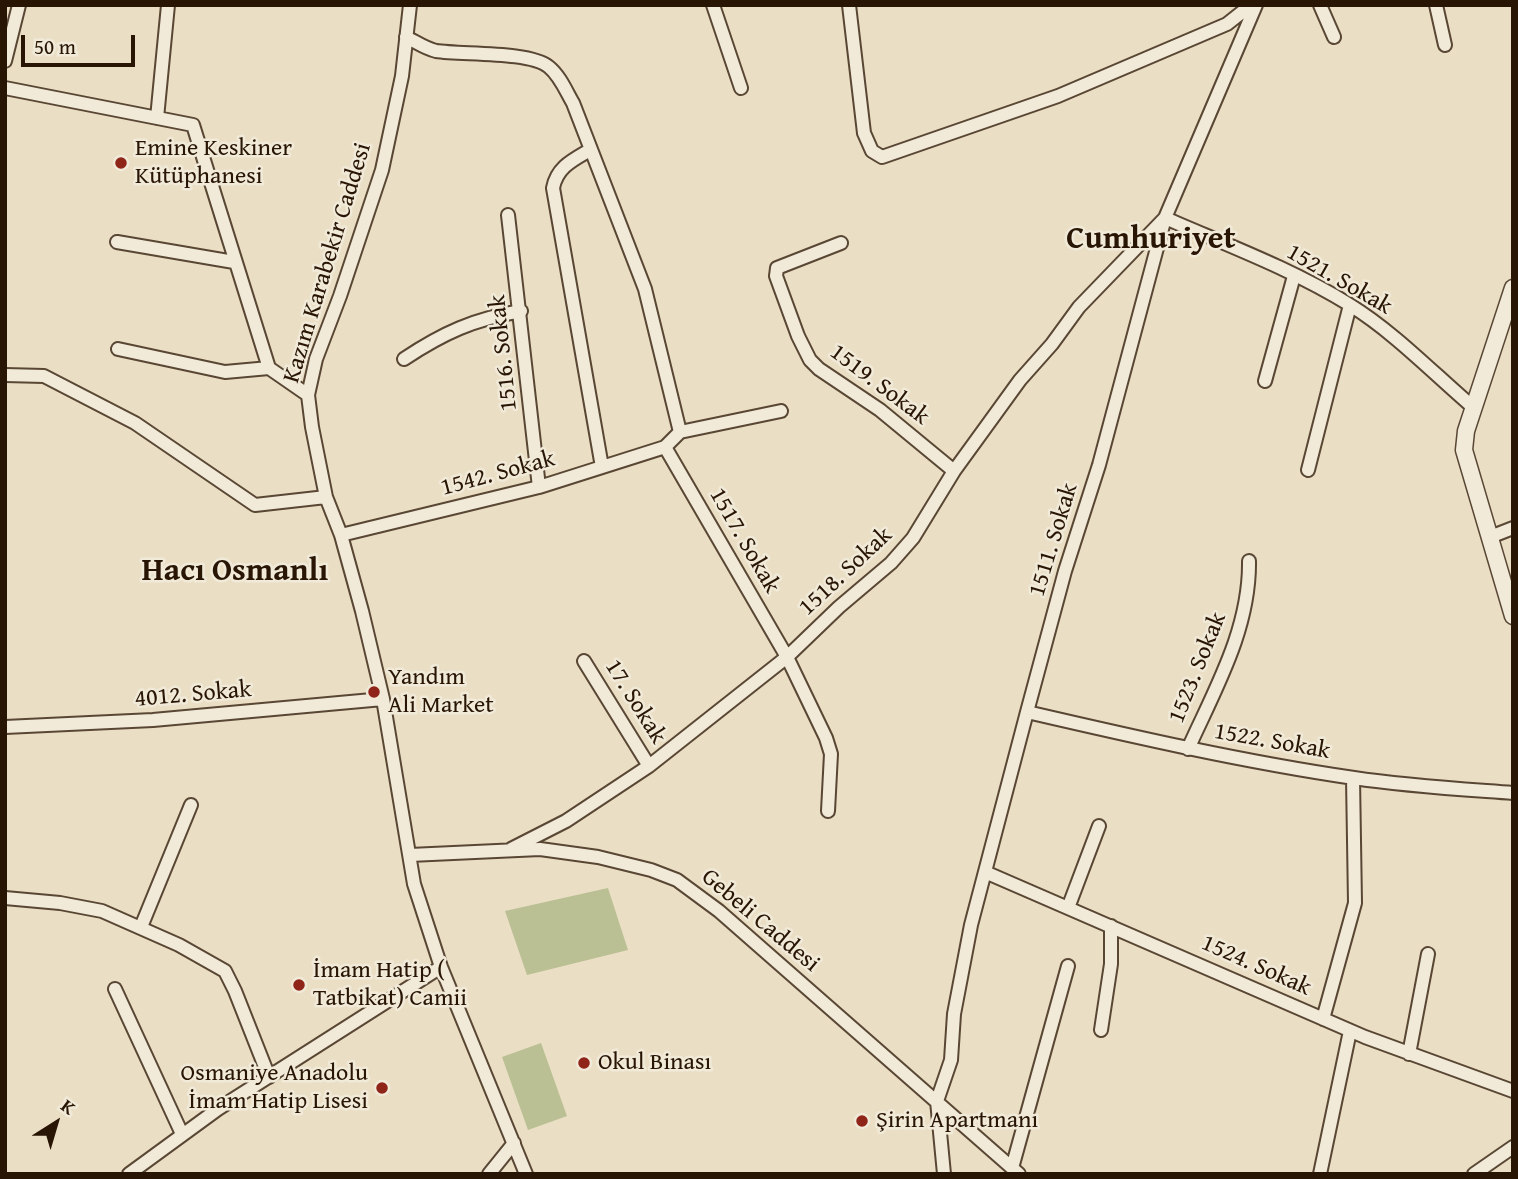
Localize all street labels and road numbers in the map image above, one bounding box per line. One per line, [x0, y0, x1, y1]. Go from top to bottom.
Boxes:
street label: Kazım Karabekir Caddesi [278, 139, 378, 387]
street label: 1521. Sokak [1281, 238, 1397, 322]
street label: 1516. Sokak [484, 293, 524, 413]
street label: 1519. Sokak [824, 338, 934, 432]
street label: 1542. Sokak [438, 445, 558, 503]
street label: 1511. Sokak [1023, 480, 1085, 600]
street label: 1517. Sokak [702, 483, 786, 599]
street label: 1518. Sokak [793, 522, 899, 622]
street label: 1523. Sokak [1163, 608, 1233, 728]
street label: 17. Sokak [598, 655, 672, 749]
street label: 4012. Sokak [133, 676, 253, 714]
street label: 1522. Sokak [1212, 718, 1332, 766]
street label: Gebeli Caddesi [695, 863, 825, 979]
street label: 1524. Sokak [1197, 929, 1315, 1003]

